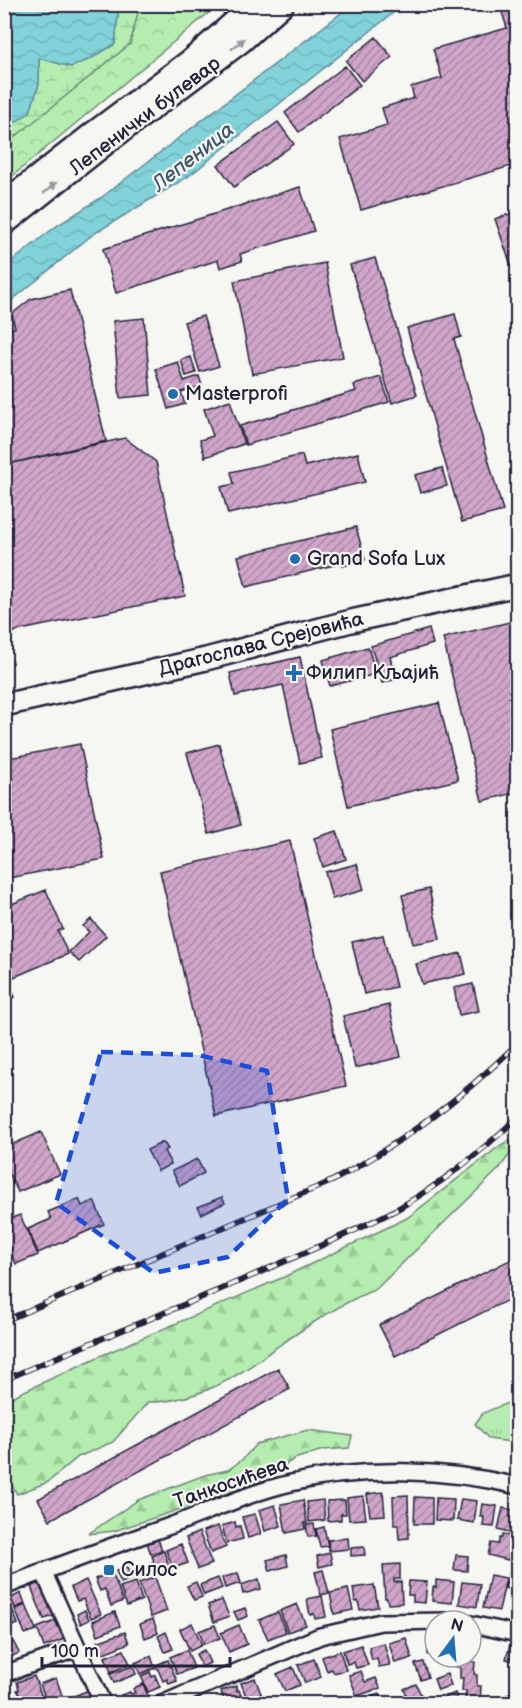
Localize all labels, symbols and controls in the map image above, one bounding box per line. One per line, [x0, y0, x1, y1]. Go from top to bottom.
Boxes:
one-way arrow [230, 37, 246, 50]
street label: Лепенички булевар [64, 51, 226, 181]
water label: Лепеница [145, 117, 239, 198]
one-way arrow [42, 182, 57, 195]
place label: Masterprofi [185, 382, 288, 406]
marker: Masterprofi [166, 387, 180, 401]
place label: Grand Sofa Lux [307, 547, 446, 571]
marker: Grand Sofa Lux [288, 552, 302, 566]
street label: Драгослава Срејовића [156, 607, 366, 681]
place label: Филип Кљајић [306, 661, 439, 685]
marker: Филип Кљајић [287, 666, 301, 680]
street label: Танкосићева [170, 1452, 292, 1514]
place label: Силос [121, 1558, 177, 1582]
marker: Силос [102, 1563, 116, 1577]
north arrow [423, 1609, 483, 1669]
text: N [448, 1615, 465, 1637]
scale bar [42, 1630, 230, 1668]
text: 100 m [51, 1641, 99, 1662]

